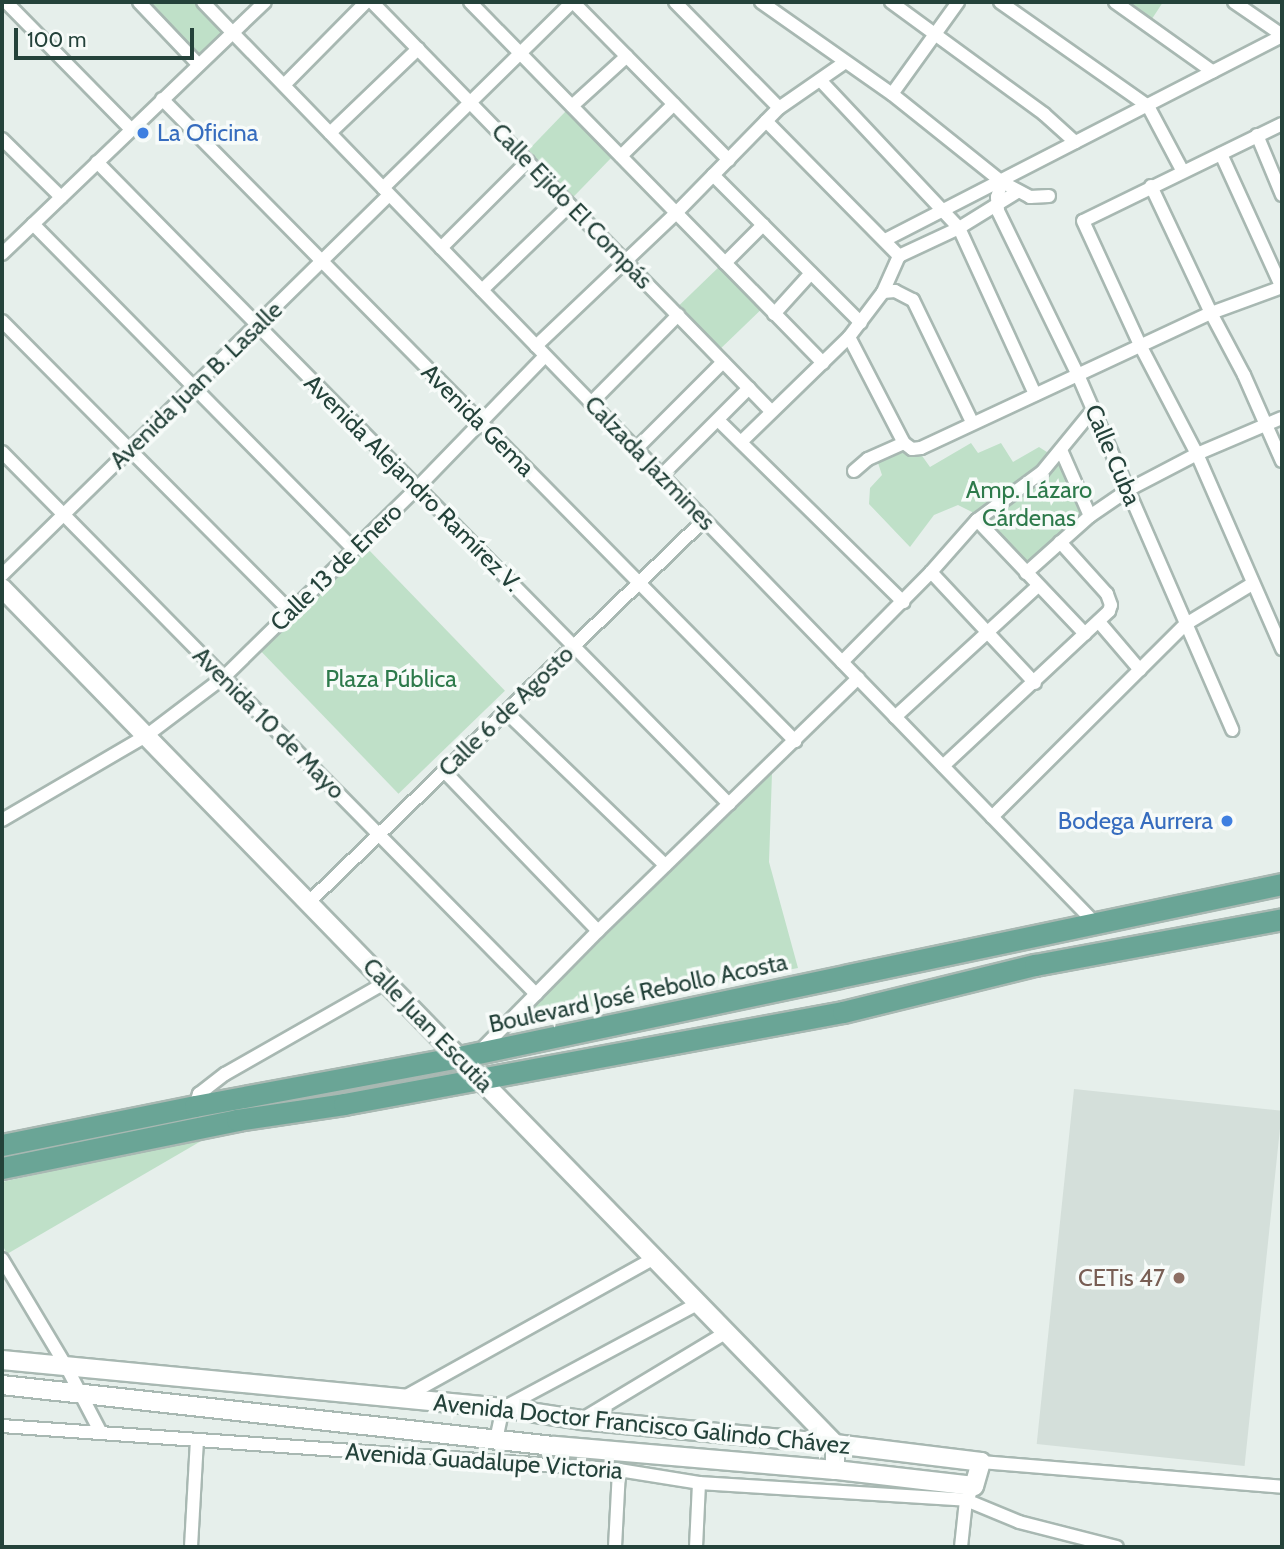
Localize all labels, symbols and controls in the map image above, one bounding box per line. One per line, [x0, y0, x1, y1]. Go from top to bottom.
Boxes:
scale bar [18, 14, 198, 58]
text: 100 m [27, 27, 86, 52]
street label: Calle Ejido El Compás [486, 117, 658, 295]
place label: La Oficina [157, 119, 258, 147]
marker: La Oficina [135, 125, 151, 141]
street label: Avenida Juan B. Lasalle [104, 295, 288, 475]
street label: Avenida Gema [416, 358, 540, 482]
street label: Avenida Alejandro Ramírez V. [298, 368, 528, 598]
street label: Calzada Jazmines [579, 390, 721, 536]
street label: Calle Cuba [1079, 400, 1147, 510]
park label: Amp. Lázaro Cárdenas [966, 476, 1092, 532]
street label: Calle 13 de Enero [264, 497, 408, 637]
street label: Calle 6 de Agosto [433, 639, 579, 783]
street label: Avenida 10 de Mayo [187, 641, 351, 805]
park label: Plaza Pública [325, 665, 457, 693]
place label: Bodega Aurrera [1058, 807, 1213, 835]
marker: Bodega Aurrera [1219, 813, 1235, 829]
street label: Boulevard José Rebollo Acosta [486, 947, 790, 1039]
street label: Calle Juan Escutia [357, 952, 499, 1098]
place label: CETis 47 [1078, 1264, 1165, 1292]
marker: CETis 47 [1171, 1270, 1187, 1286]
street label: Avenida Doctor Francisco Galindo Chávez [432, 1388, 852, 1460]
street label: Avenida Guadalupe Victoria [344, 1437, 624, 1485]

